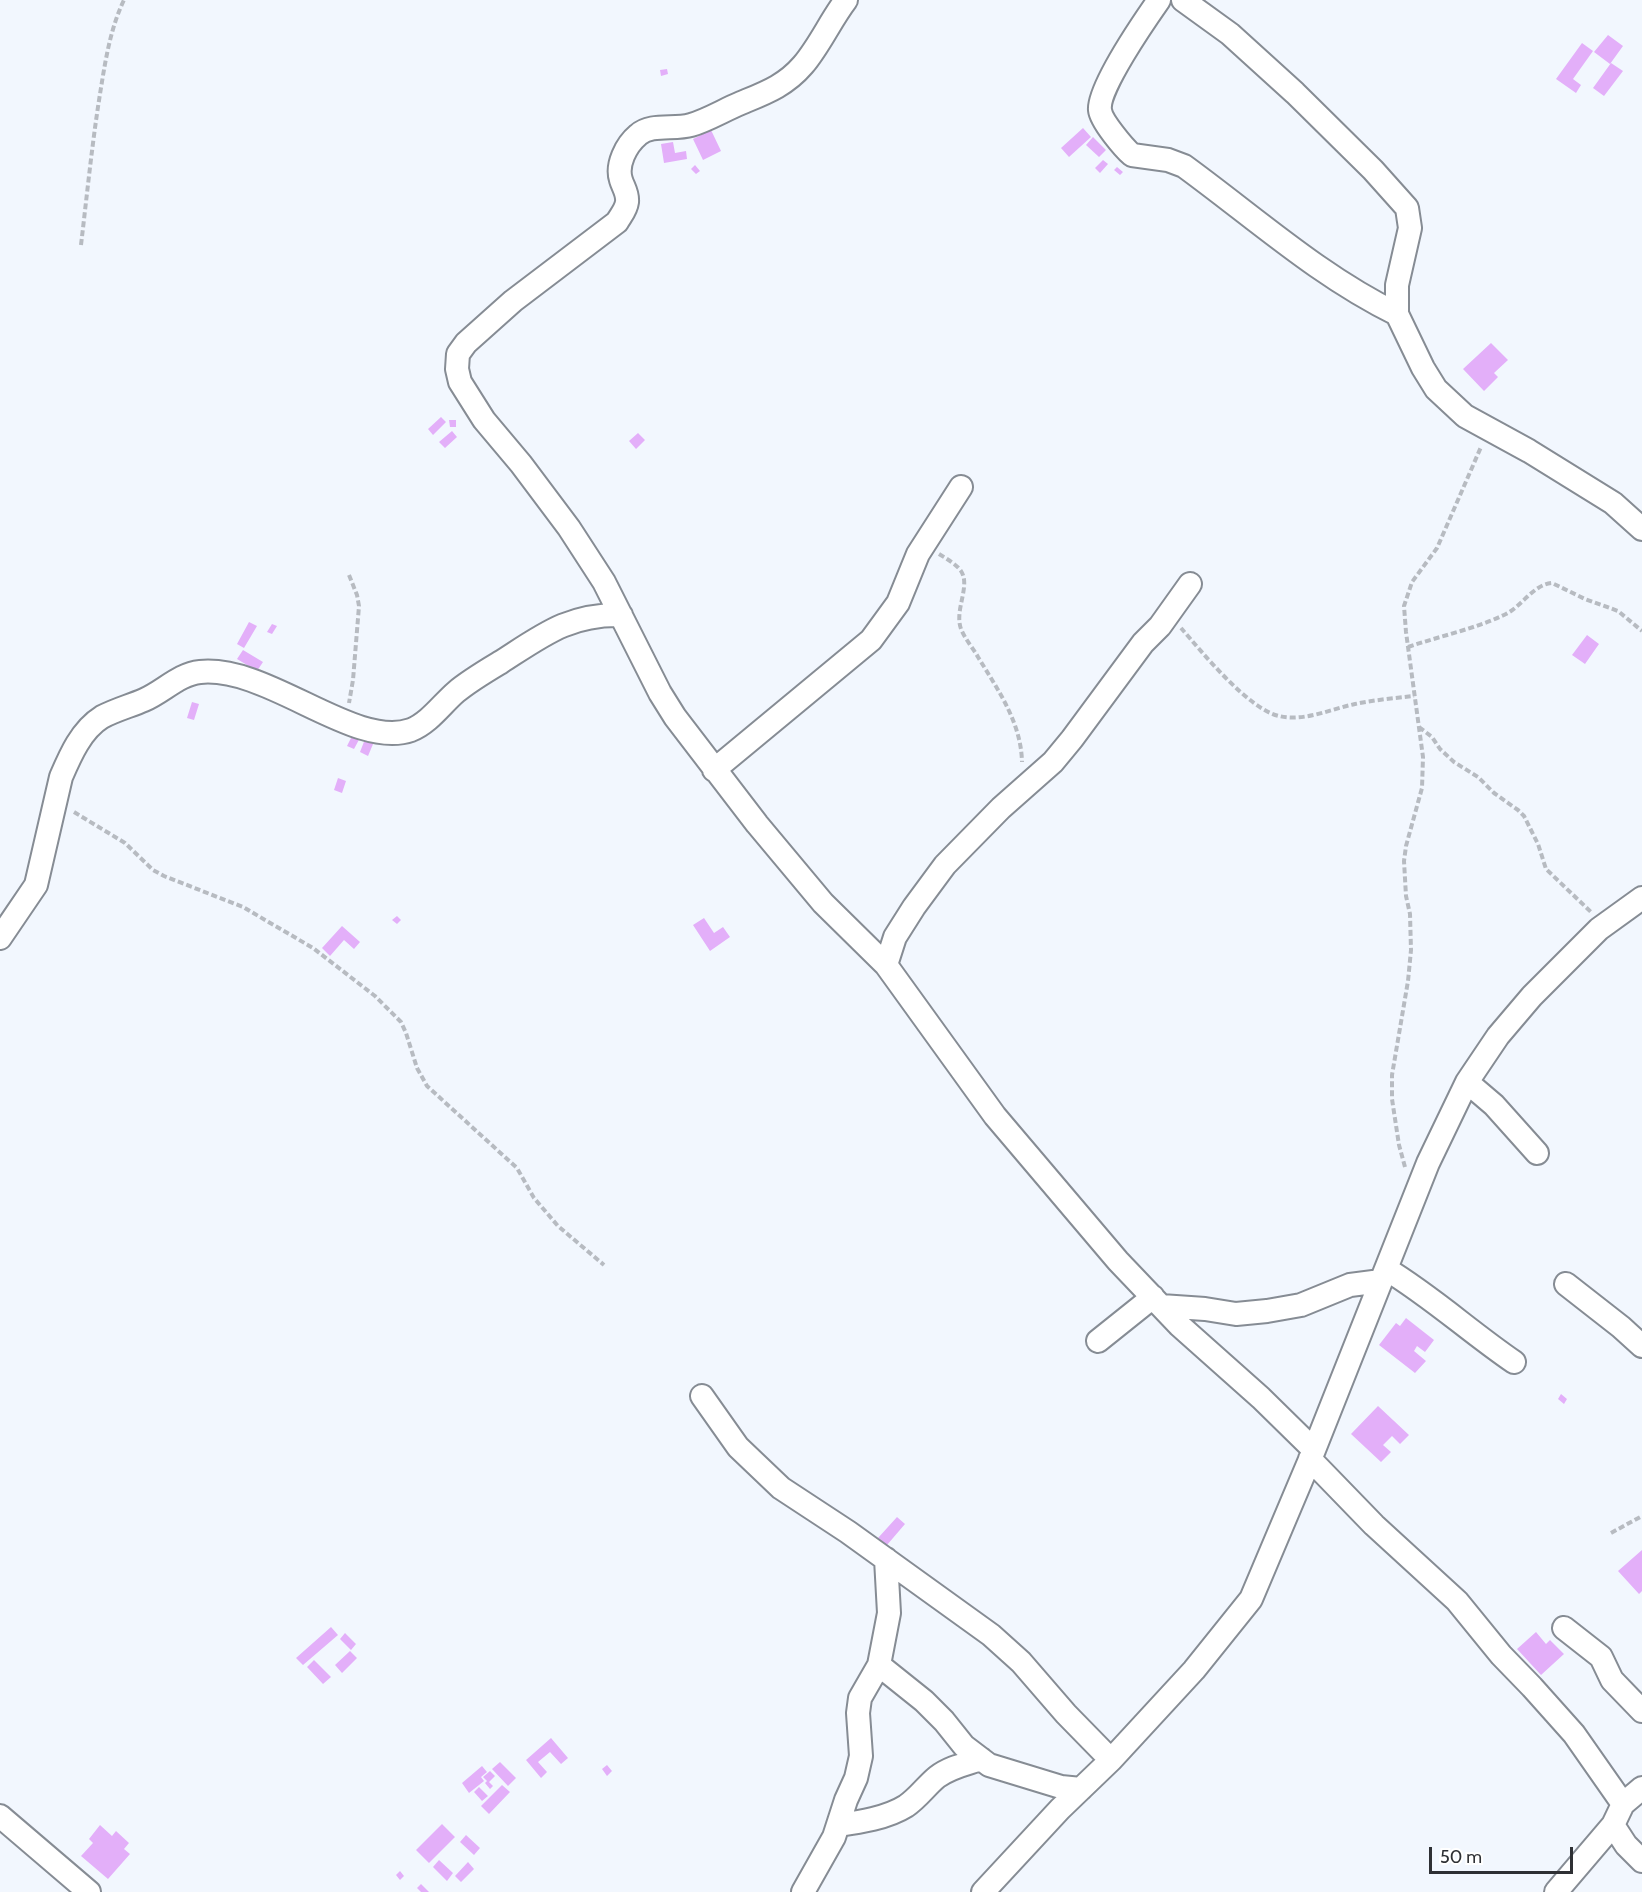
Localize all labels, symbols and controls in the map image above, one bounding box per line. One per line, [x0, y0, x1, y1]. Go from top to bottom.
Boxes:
scale bar [1432, 1835, 1576, 1873]
text: 50 m [1440, 1846, 1482, 1868]

